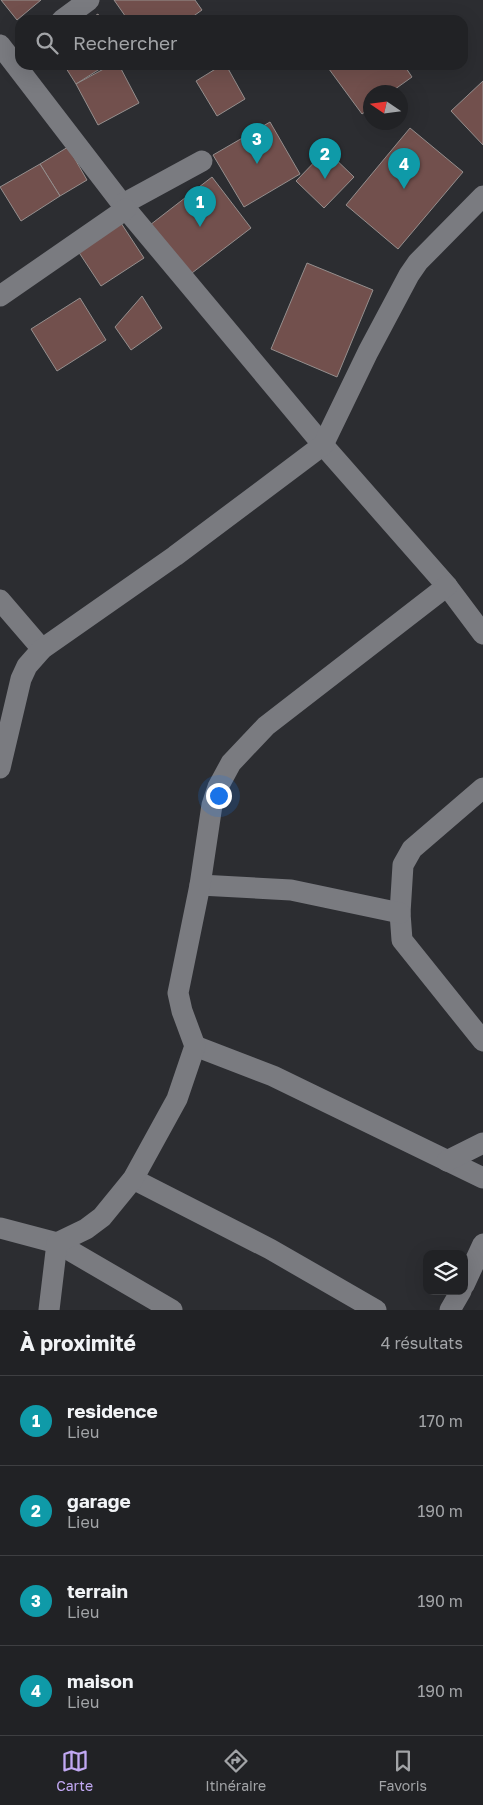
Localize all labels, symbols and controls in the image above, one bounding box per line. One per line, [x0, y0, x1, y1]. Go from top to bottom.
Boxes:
search box [15, 15, 468, 70]
icon: search [33, 29, 61, 57]
text: Rechercher [73, 31, 178, 54]
north arrow [363, 85, 408, 130]
pin: 3 [241, 123, 273, 164]
pin: 2 [309, 138, 341, 179]
pin: 4 [388, 148, 420, 189]
pin: 1 [184, 186, 216, 227]
your location [206, 783, 232, 809]
map controls [423, 1250, 468, 1295]
button: layers [423, 1250, 468, 1295]
text: À proximité [20, 1330, 136, 1356]
text: 4 résultats [381, 1333, 463, 1353]
text: residence [67, 1399, 158, 1422]
text: 1 [32, 1411, 40, 1431]
text: 170 m [419, 1411, 463, 1431]
text: Lieu [67, 1422, 99, 1442]
text: garage [67, 1489, 131, 1512]
text: 2 [31, 1501, 41, 1521]
text: 190 m [417, 1501, 463, 1521]
text: Lieu [67, 1512, 99, 1532]
text: terrain [67, 1579, 128, 1602]
text: 3 [31, 1591, 41, 1611]
text: 190 m [417, 1591, 463, 1611]
text: Lieu [67, 1602, 99, 1622]
text: maison [67, 1669, 133, 1692]
text: 4 [31, 1681, 41, 1701]
text: 190 m [417, 1681, 463, 1701]
text: Lieu [67, 1692, 99, 1712]
tab: Carte [56, 1747, 93, 1794]
tab: Itinéraire [205, 1747, 266, 1794]
tab: Favoris [379, 1747, 427, 1794]

